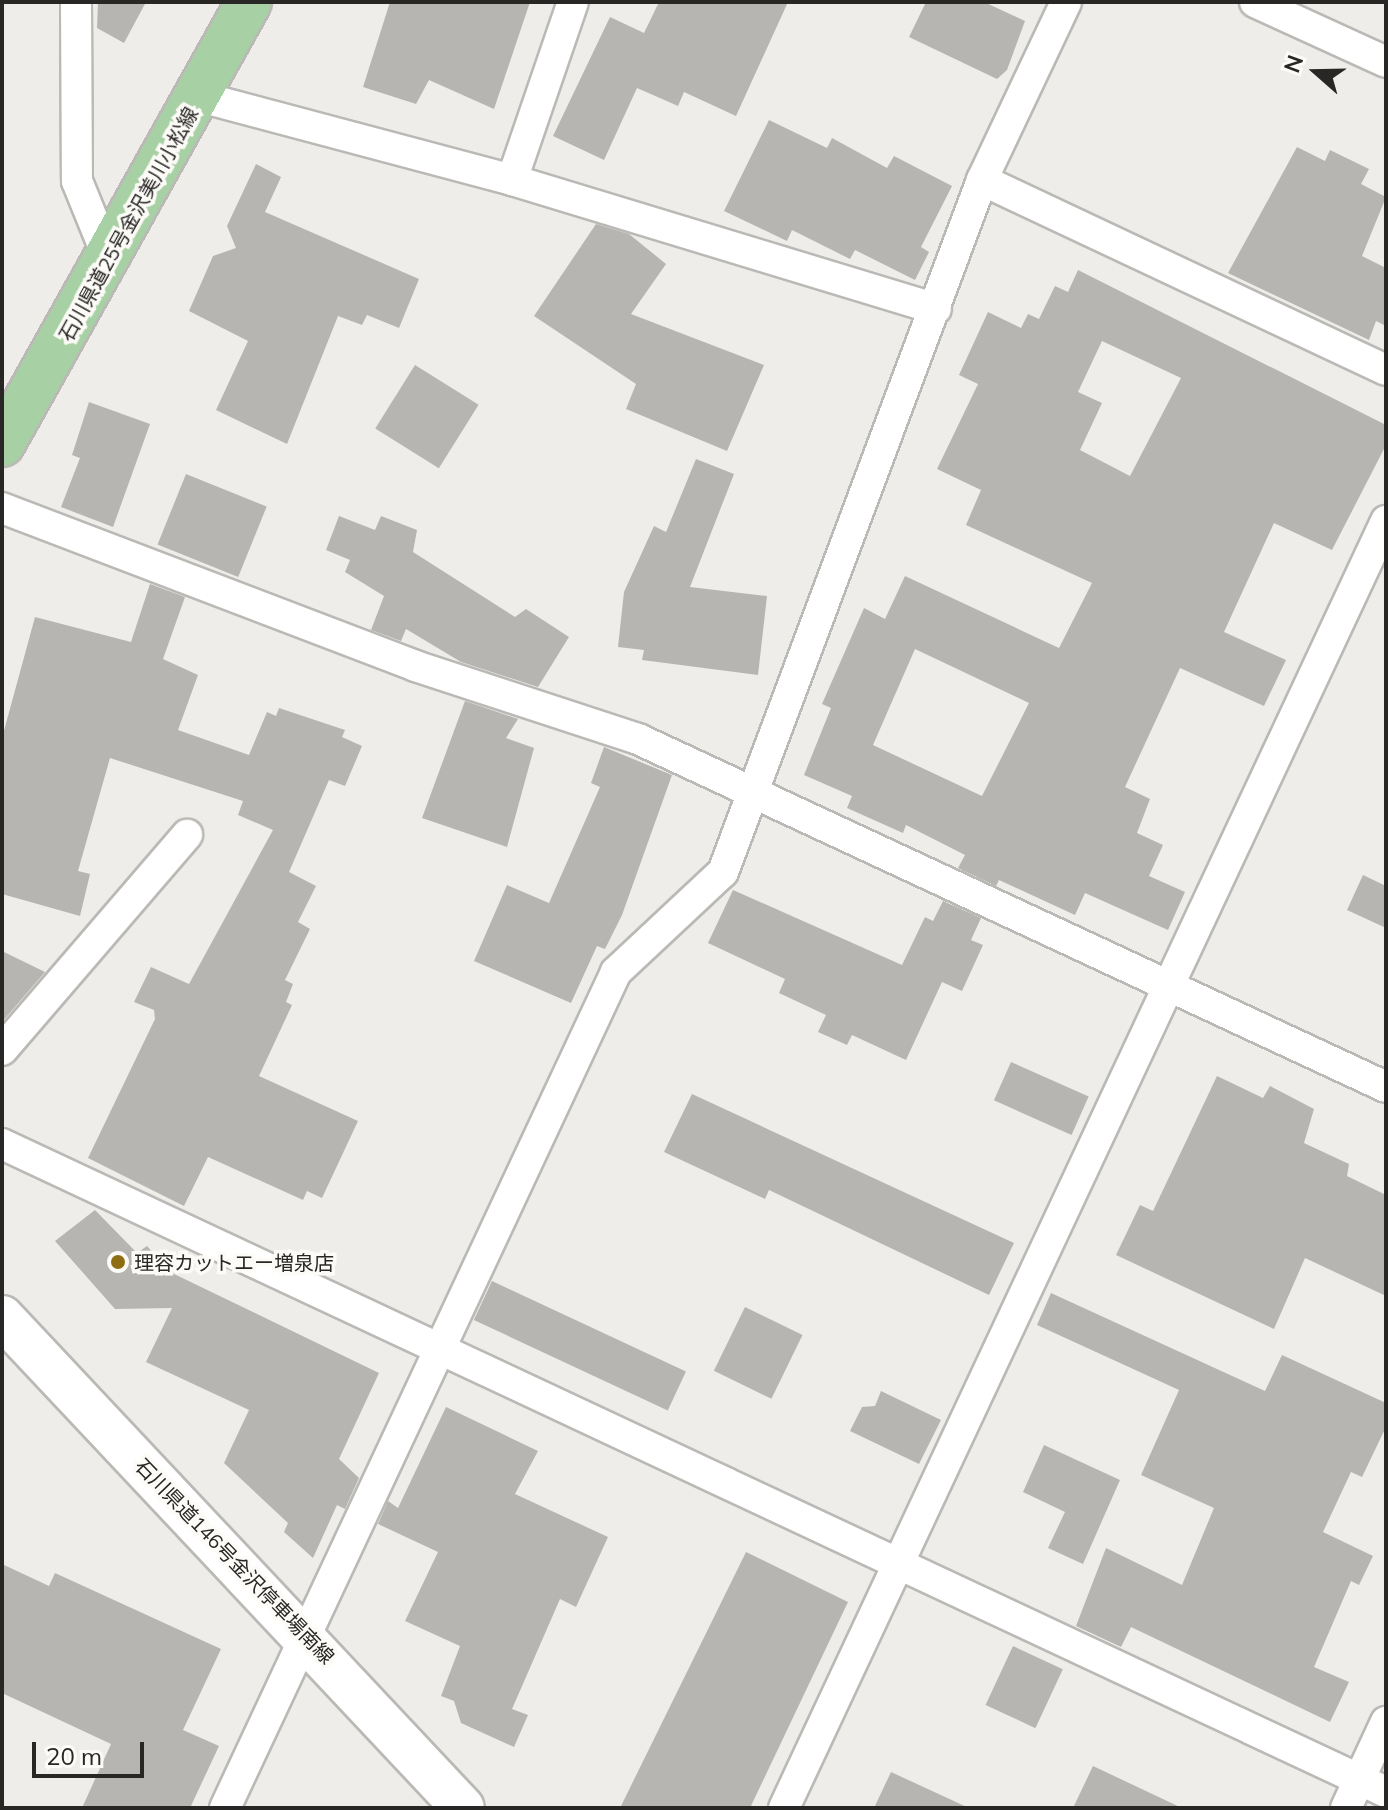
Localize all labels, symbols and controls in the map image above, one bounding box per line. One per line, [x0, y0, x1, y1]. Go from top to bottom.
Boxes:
north arrow [1276, 32, 1356, 112]
text: N [1277, 51, 1309, 76]
street label: 石川県道25号金沢美川小松線 [54, 103, 202, 345]
place label: 理容カットエー増泉店 [134, 1250, 334, 1274]
marker: 理容カットエー増泉店 [109, 1253, 127, 1271]
street label: 石川県道146号金沢停車場南線 [131, 1453, 339, 1669]
scale bar [36, 1726, 148, 1776]
text: 20 m [46, 1741, 102, 1771]

